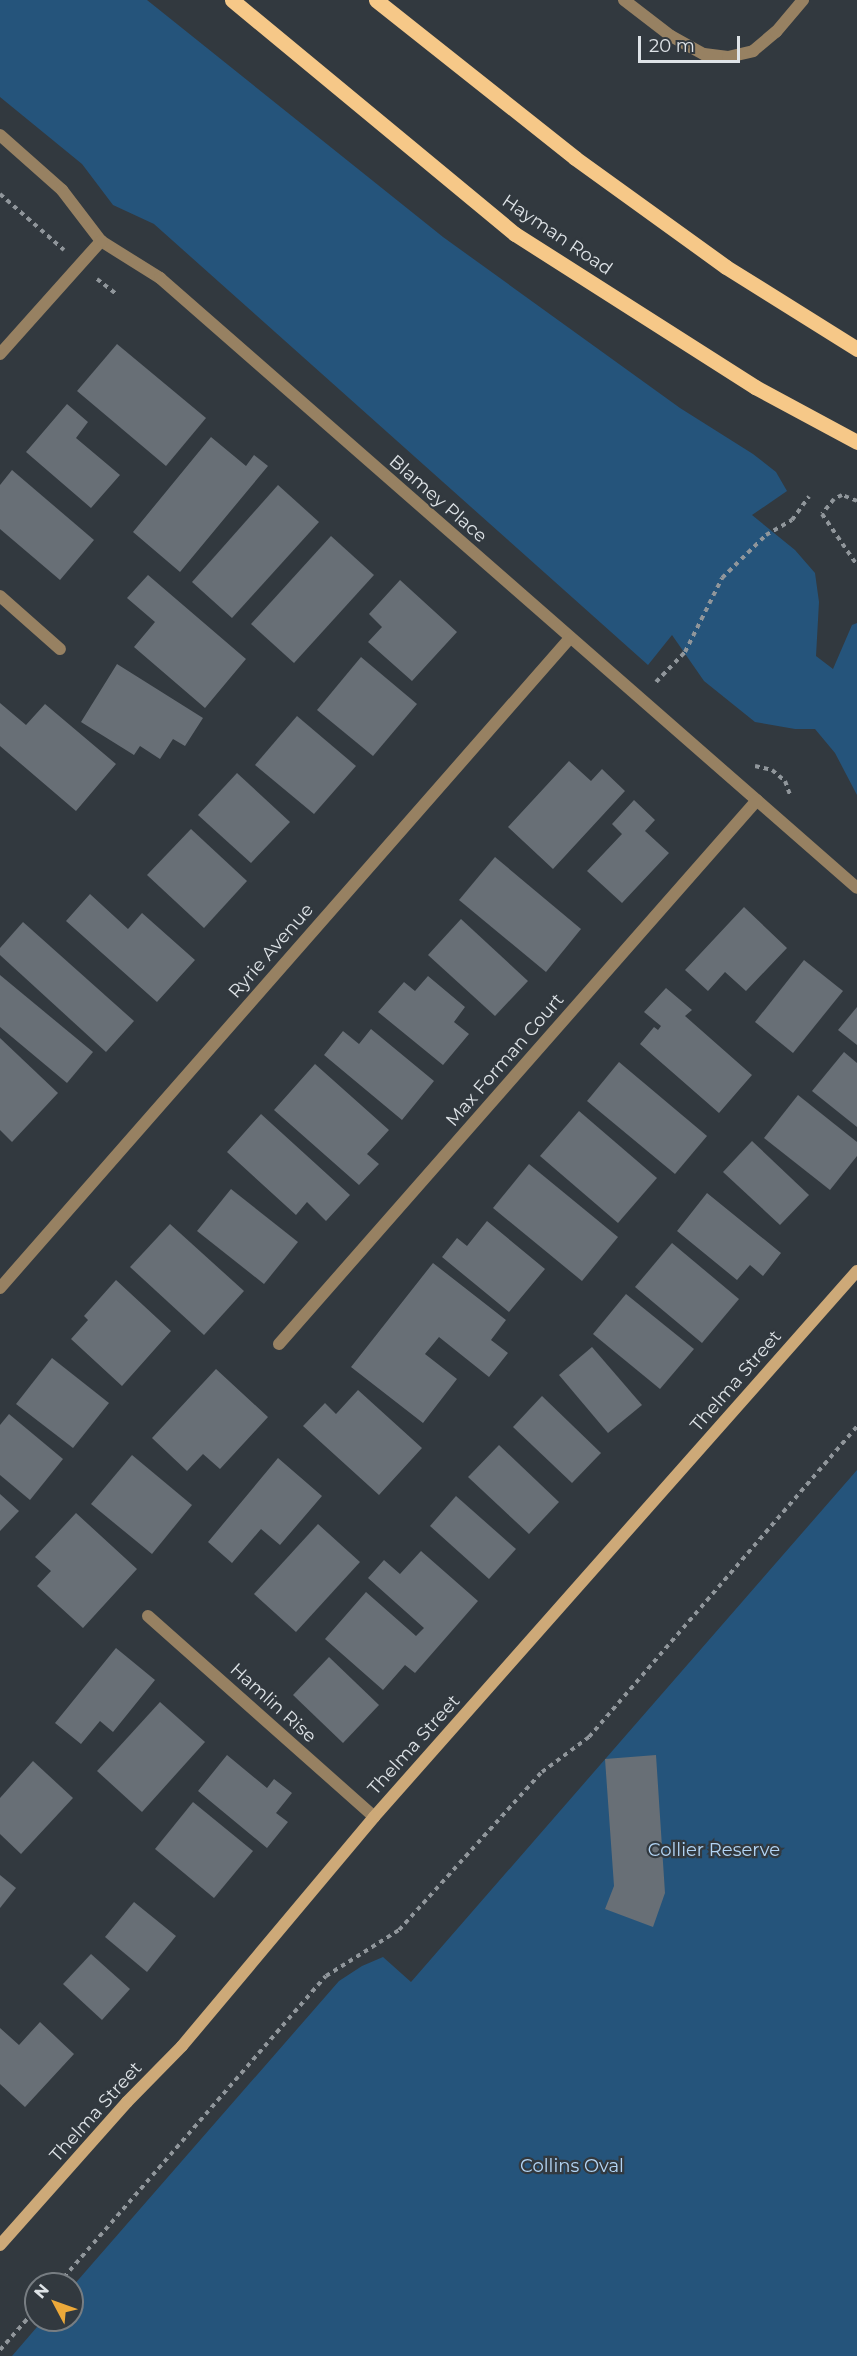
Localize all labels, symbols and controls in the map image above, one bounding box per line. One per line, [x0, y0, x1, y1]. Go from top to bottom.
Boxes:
scale bar [641, 24, 743, 62]
text: 20 m [649, 35, 695, 57]
street label: Hayman Road [498, 190, 616, 280]
street label: Blamey Place [385, 451, 491, 547]
street label: Ryrie Avenue [224, 899, 318, 1003]
street label: Max Forman Court [442, 989, 568, 1131]
street label: Thelma Street [686, 1326, 786, 1436]
street label: Hamlin Rise [225, 1659, 321, 1747]
street label: Thelma Street [363, 1691, 465, 1799]
park label: Collier Reserve [648, 1839, 780, 1861]
street label: Thelma Street [45, 2058, 147, 2166]
park label: Collins Oval [520, 2155, 624, 2177]
north arrow [24, 2272, 84, 2332]
text: N [30, 2280, 53, 2302]

